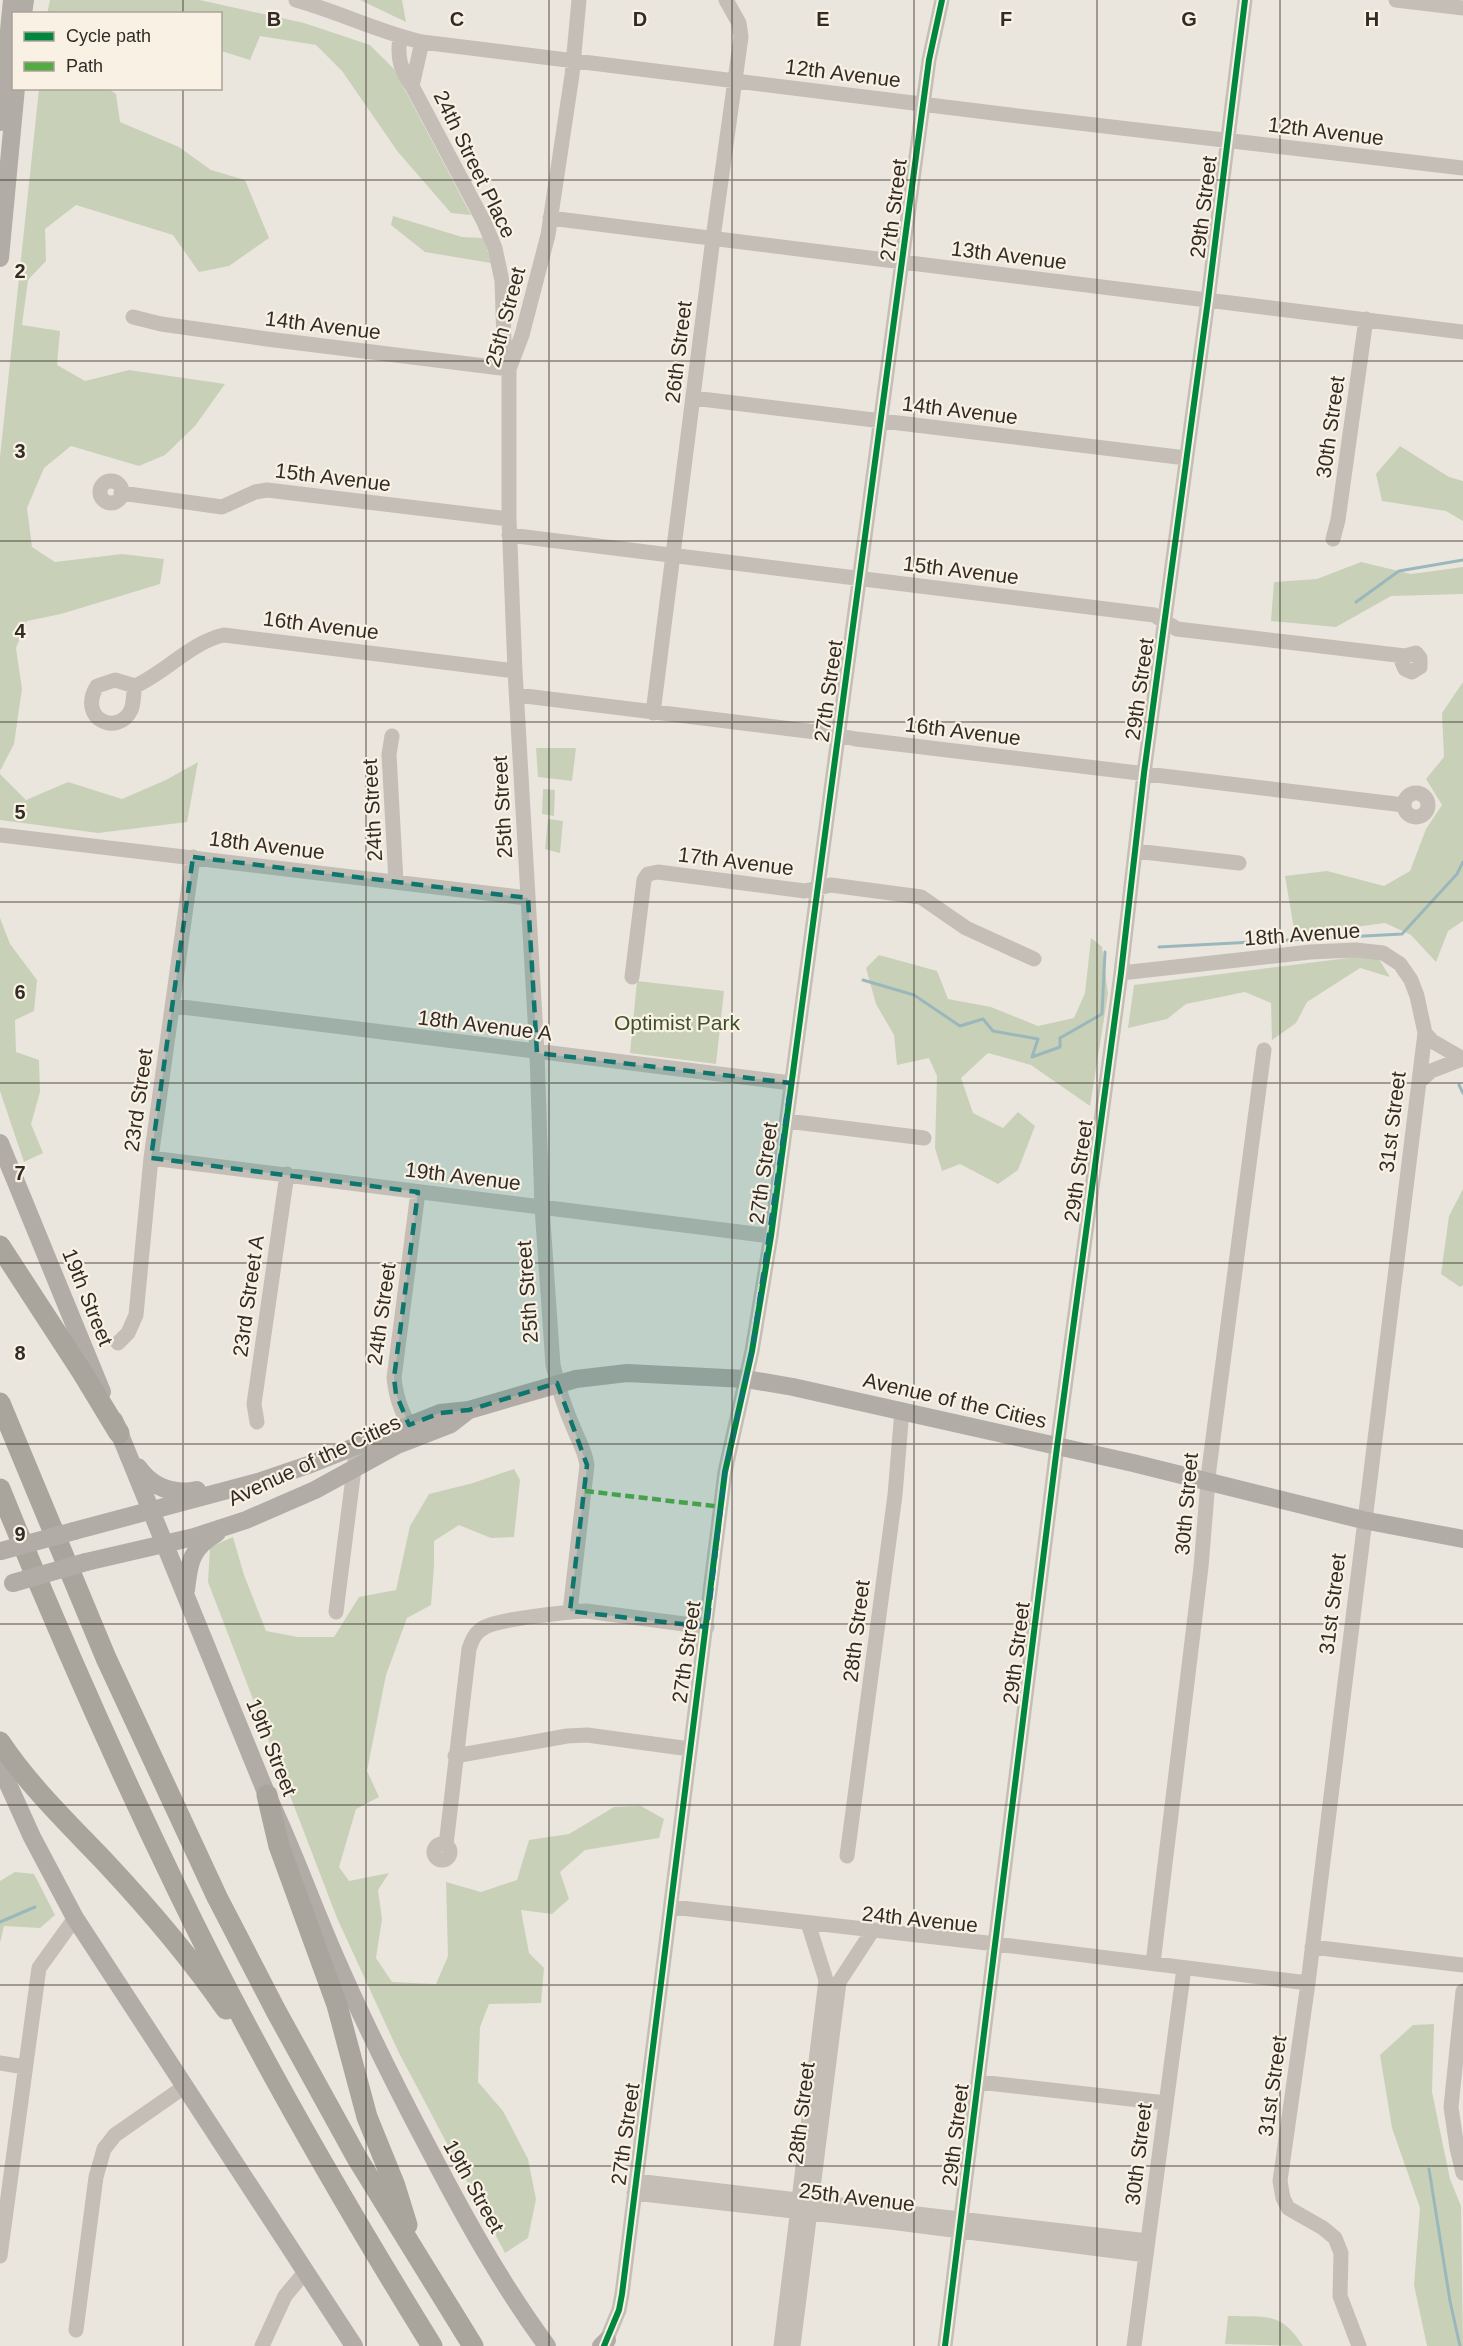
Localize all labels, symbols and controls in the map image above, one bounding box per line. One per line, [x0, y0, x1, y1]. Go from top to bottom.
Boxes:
text: B [267, 8, 281, 30]
text: C [450, 8, 464, 30]
text: D [633, 8, 647, 30]
text: E [816, 8, 830, 30]
text: F [1000, 8, 1012, 30]
text: G [1181, 8, 1197, 30]
text: H [1365, 8, 1379, 30]
legend [12, 12, 222, 90]
text: Cycle path [66, 26, 151, 46]
street label: 12th Avenue [784, 54, 902, 92]
text: Path [66, 56, 103, 76]
street label: 24th Street Place [429, 87, 521, 241]
street label: 12th Avenue [1267, 112, 1385, 150]
street label: 29th Street [1185, 154, 1221, 259]
street label: 27th Street [875, 157, 911, 262]
street label: 13th Avenue [950, 236, 1068, 274]
text: 2 [14, 260, 26, 282]
street label: 25th Street [481, 264, 529, 370]
street label: 26th Street [660, 299, 696, 404]
street label: 14th Avenue [264, 306, 382, 344]
street label: 30th Street [1311, 374, 1349, 479]
street label: 14th Avenue [901, 391, 1019, 429]
text: 3 [14, 440, 26, 462]
street label: 15th Avenue [274, 458, 392, 496]
street label: 15th Avenue [902, 551, 1020, 589]
street label: 16th Avenue [262, 606, 380, 644]
text: 4 [14, 620, 26, 642]
street label: 29th Street [1120, 636, 1158, 741]
street label: 27th Street [809, 638, 847, 743]
street label: 16th Avenue [904, 712, 1022, 750]
street label: 25th Street [488, 755, 516, 859]
street label: 24th Street [358, 758, 386, 862]
text: 5 [14, 801, 26, 823]
street label: 18th Avenue [208, 826, 326, 864]
street label: 17th Avenue [677, 842, 795, 880]
street label: 18th Avenue [1243, 918, 1361, 950]
text: 6 [14, 981, 26, 1003]
street label: 18th Avenue A [417, 1005, 553, 1045]
park label: Optimist Park [614, 1011, 741, 1034]
street label: 23rd Street [119, 1047, 157, 1153]
street label: 31st Street [1374, 1070, 1410, 1174]
street label: 29th Street [1059, 1118, 1097, 1223]
street label: 27th Street [744, 1120, 782, 1225]
street label: 19th Avenue [404, 1157, 522, 1195]
text: 7 [14, 1162, 26, 1184]
street label: 23rd Street A [228, 1234, 268, 1358]
street label: 25th Street [512, 1240, 542, 1344]
street label: 19th Street [58, 1245, 118, 1349]
street label: 24th Street [362, 1261, 400, 1366]
text: 8 [14, 1342, 26, 1364]
street label: Avenue of the Cities [861, 1368, 1049, 1432]
street label: Avenue of the Cities [224, 1410, 404, 1510]
street label: 30th Street [1170, 1452, 1202, 1556]
text: 9 [14, 1523, 26, 1545]
street label: 31st Street [1314, 1552, 1350, 1656]
street label: 28th Street [838, 1578, 874, 1683]
street label: 27th Street [667, 1599, 705, 1704]
street label: 29th Street [998, 1600, 1034, 1705]
street label: 19th Street [242, 1695, 302, 1799]
street label: 24th Avenue [861, 1901, 979, 1937]
street label: 31st Street [1254, 2034, 1290, 2138]
street label: 28th Street [783, 2060, 819, 2165]
street label: 27th Street [606, 2081, 644, 2186]
street label: 29th Street [937, 2082, 973, 2187]
street label: 30th Street [1120, 2101, 1156, 2206]
street label: 19th Street [439, 2135, 509, 2237]
street label: 25th Avenue [798, 2178, 916, 2216]

